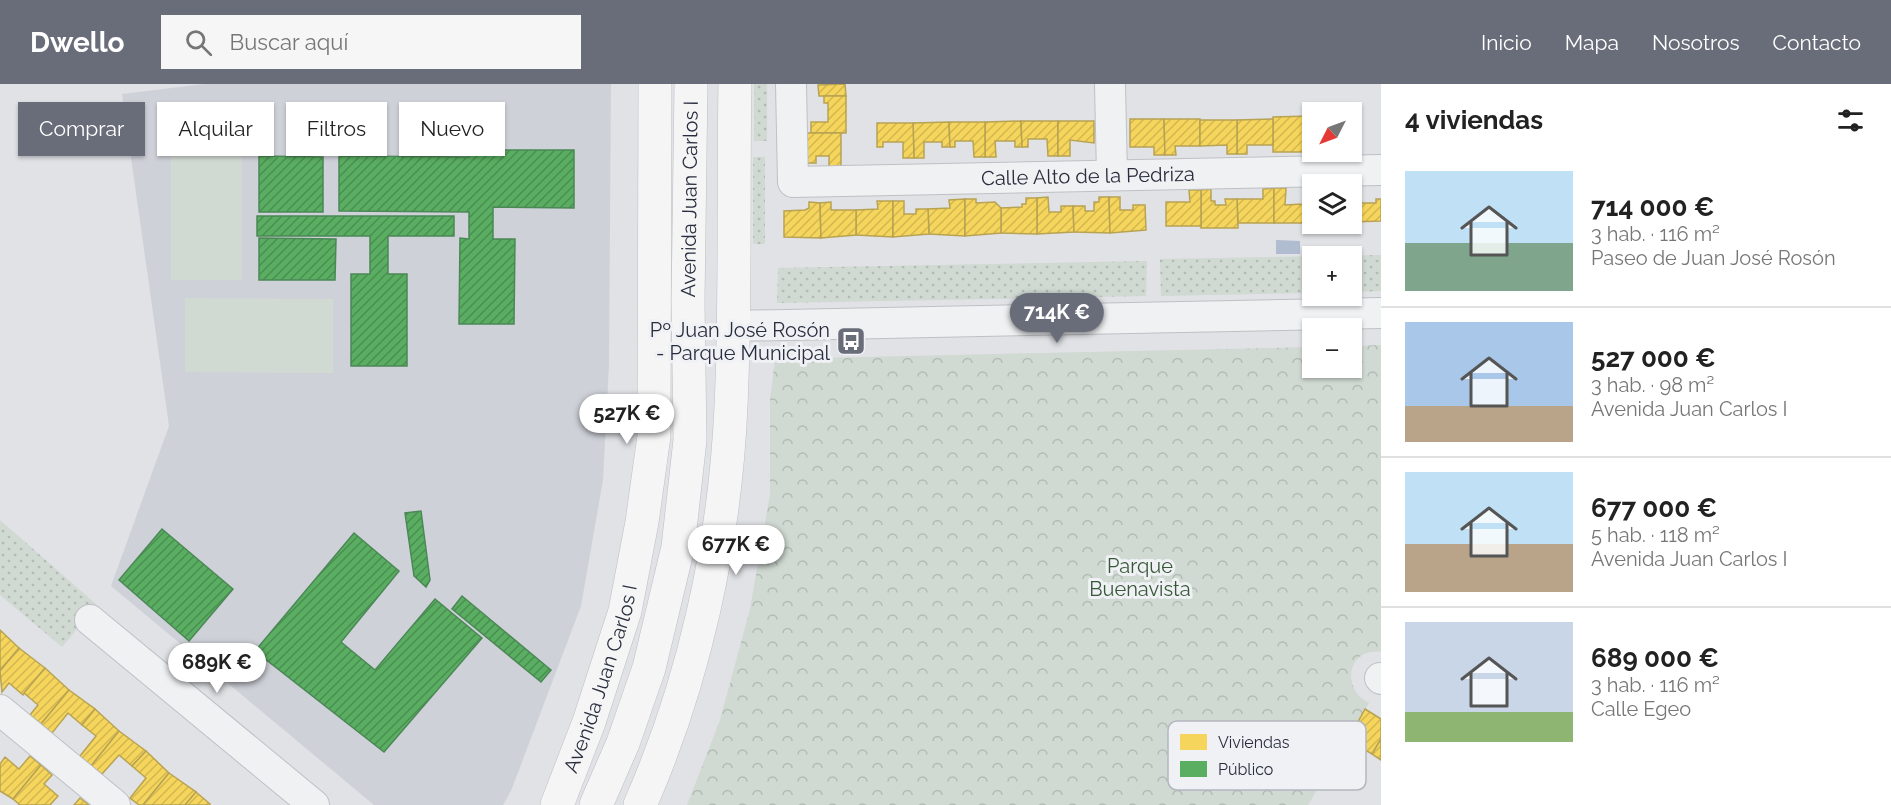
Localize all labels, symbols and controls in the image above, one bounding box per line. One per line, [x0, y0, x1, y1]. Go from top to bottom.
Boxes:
search box [161, 15, 581, 69]
text: Dwello [30, 26, 125, 59]
icon: search [182, 26, 215, 59]
text: Buscar aquí [230, 29, 348, 55]
text: Inicio [1481, 30, 1532, 55]
text: Mapa [1565, 30, 1619, 55]
text: Nosotros [1652, 30, 1740, 55]
text: Contacto [1773, 30, 1861, 55]
street label: Avenida Juan Carlos I [676, 101, 703, 298]
chip: Comprar [18, 102, 145, 156]
chip: Alquilar [157, 102, 274, 156]
chip: Filtros [286, 102, 387, 156]
chip: Nuevo [399, 102, 505, 156]
north arrow [1302, 102, 1362, 162]
map controls [1302, 102, 1362, 378]
icon: filters [1834, 104, 1867, 137]
text: 4 viviendas [1405, 105, 1543, 135]
street label: Calle Alto de la Pedriza [981, 162, 1195, 190]
button: layers [1302, 174, 1362, 234]
text: 714 000 € [1591, 192, 1714, 222]
icon: home [1453, 195, 1525, 267]
text: 3 hab. · 116 m² [1591, 222, 1720, 246]
button: + [1302, 246, 1362, 306]
text: Paseo de Juan José Rosón [1591, 246, 1836, 270]
pin: 714K € [1008, 293, 1106, 344]
text: 714K € [1024, 300, 1090, 324]
place label: Pº Juan José Rosón - Parque Municipal [650, 318, 831, 365]
button: − [1302, 318, 1362, 378]
bus stop icon: Pº Juan José Rosón - Parque Municipal [835, 325, 867, 357]
text: 527 000 € [1591, 343, 1716, 373]
icon: home [1453, 346, 1525, 418]
text: 3 hab. · 98 m² [1591, 373, 1714, 397]
pin: 527K € [578, 394, 676, 445]
text: Avenida Juan Carlos I [1591, 397, 1788, 421]
text: 527K € [593, 401, 661, 425]
text: 677 000 € [1591, 493, 1717, 523]
icon: home [1453, 496, 1525, 568]
text: 5 hab. · 118 m² [1591, 523, 1720, 547]
pin: 677K € [687, 525, 785, 576]
text: 677K € [702, 532, 770, 556]
text: Avenida Juan Carlos I [1591, 547, 1788, 571]
park label: Parque Buenavista [1089, 554, 1191, 601]
street label: Avenida Juan Carlos I [559, 582, 642, 776]
pin: 689K € [168, 643, 266, 694]
text: 689 000 € [1591, 643, 1719, 673]
icon: home [1453, 646, 1525, 718]
text: 689K € [182, 650, 252, 674]
text: 3 hab. · 116 m² [1591, 673, 1720, 697]
text: Calle Egeo [1591, 697, 1691, 721]
legend [1168, 721, 1366, 790]
text: Viviendas [1218, 733, 1290, 752]
text: Público [1218, 760, 1273, 779]

